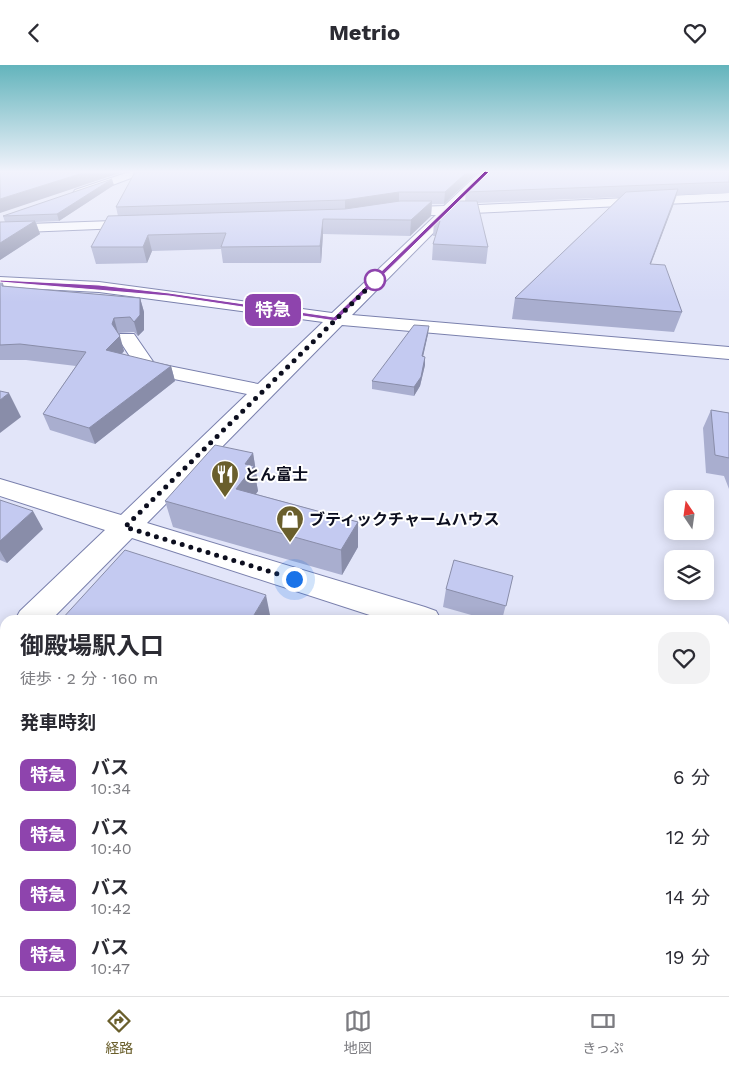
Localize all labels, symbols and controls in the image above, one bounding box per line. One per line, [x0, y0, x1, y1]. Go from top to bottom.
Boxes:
icon: back [20, 19, 48, 47]
icon: heart [681, 19, 709, 47]
text: Metrio [329, 20, 400, 45]
unlabelled marker [364, 269, 386, 291]
line badge: 特急 [250, 294, 296, 326]
text: 特急 [255, 299, 291, 320]
restaurant icon: とん富士 [210, 459, 240, 498]
place label: とん富士 [244, 465, 308, 484]
north arrow [664, 490, 714, 540]
map controls [664, 490, 714, 600]
shop icon: ブティックチャームハウス [275, 504, 305, 543]
place label: ブティックチャームハウス [309, 510, 499, 529]
button: layers [664, 550, 714, 600]
your location [282, 567, 307, 592]
text: 御殿場駅入口 [20, 632, 164, 660]
button: heart [658, 632, 710, 684]
text: 徒歩 · 2 分 · 160 m [20, 669, 158, 688]
text: 発車時刻 [20, 711, 96, 734]
text: バス [91, 756, 129, 779]
text: 特急 [30, 764, 66, 785]
text: 6 分 [673, 766, 710, 789]
text: 10:34 [91, 779, 131, 798]
text: バス [91, 816, 129, 839]
text: 特急 [30, 824, 66, 845]
text: 12 分 [666, 826, 710, 849]
text: 10:40 [91, 839, 132, 858]
text: バス [91, 876, 129, 899]
text: 特急 [30, 884, 66, 905]
text: 14 分 [666, 886, 710, 909]
text: 10:42 [91, 899, 131, 918]
text: バス [91, 936, 129, 959]
text: 特急 [30, 944, 66, 965]
text: 19 分 [665, 946, 710, 969]
text: 10:47 [91, 959, 130, 978]
tab: 経路 [105, 1007, 133, 1057]
tab: 地図 [344, 1007, 372, 1057]
tab: きっぷ [582, 1007, 624, 1057]

